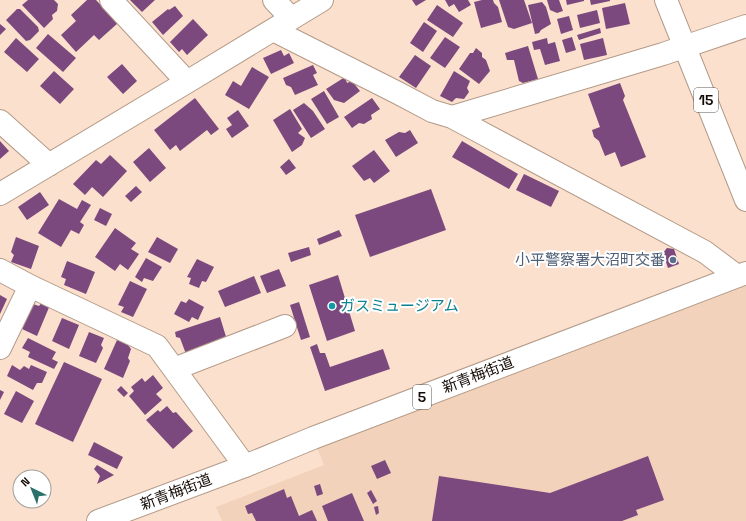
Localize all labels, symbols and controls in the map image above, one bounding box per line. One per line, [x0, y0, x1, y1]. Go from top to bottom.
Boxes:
road number: 15 [694, 88, 718, 112]
place label: 小平警察署大沼町交番 [515, 250, 665, 269]
marker: 小平警察署大沼町交番 [668, 255, 678, 265]
place label: ガスミュージアム [340, 296, 459, 315]
marker: ガスミュージアム [327, 301, 337, 311]
street label: 新青梅街道 [439, 352, 516, 397]
road number: 5 [413, 385, 431, 409]
north arrow [12, 469, 52, 509]
street label: 新青梅街道 [137, 469, 214, 514]
text: N [18, 474, 33, 489]

